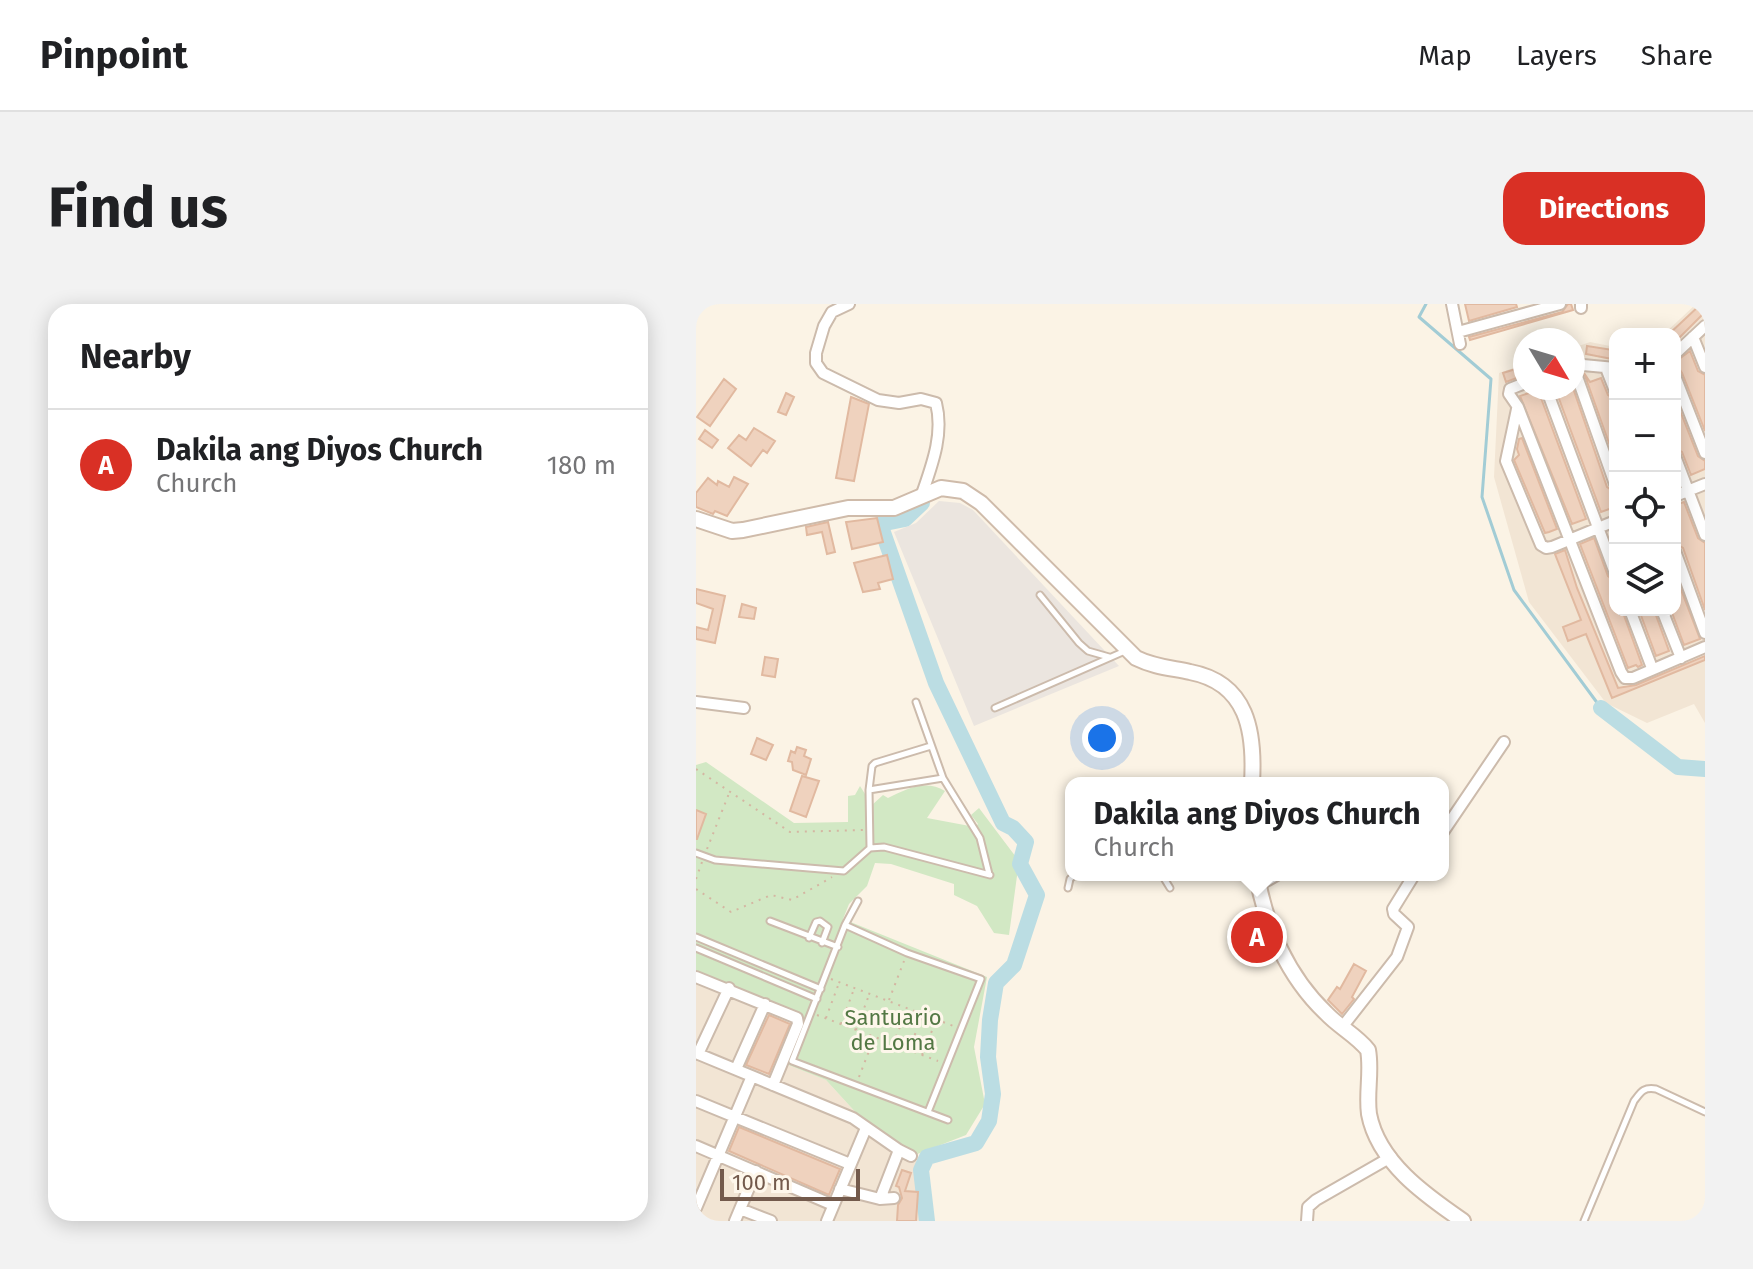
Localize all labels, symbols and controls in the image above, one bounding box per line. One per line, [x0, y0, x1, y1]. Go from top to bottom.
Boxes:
text: Pinpoint [40, 32, 188, 78]
text: Map [1418, 39, 1472, 72]
text: Layers [1516, 39, 1597, 72]
text: Share [1641, 39, 1713, 72]
button: Directions [1503, 172, 1705, 245]
text: Find us [48, 175, 228, 242]
north arrow [1513, 328, 1585, 400]
map controls [1609, 328, 1681, 616]
button: + [1609, 328, 1681, 400]
text: Nearby [80, 336, 191, 377]
button: − [1609, 400, 1681, 472]
text: Dakila ang Diyos Church [156, 432, 483, 468]
text: A [98, 450, 114, 481]
text: 180 m [547, 450, 616, 481]
text: Church [156, 468, 238, 499]
button: locate [1609, 472, 1681, 544]
button: layers [1609, 544, 1681, 616]
your location [1082, 718, 1122, 758]
popup [1065, 777, 1449, 881]
text: Dakila ang Diyos Church [1093, 796, 1421, 832]
text: Church [1093, 832, 1175, 863]
pin: A [1231, 907, 1283, 967]
park label: Santuario de Loma [844, 1004, 942, 1056]
scale bar [720, 1165, 860, 1201]
text: 100 m [732, 1169, 791, 1196]

